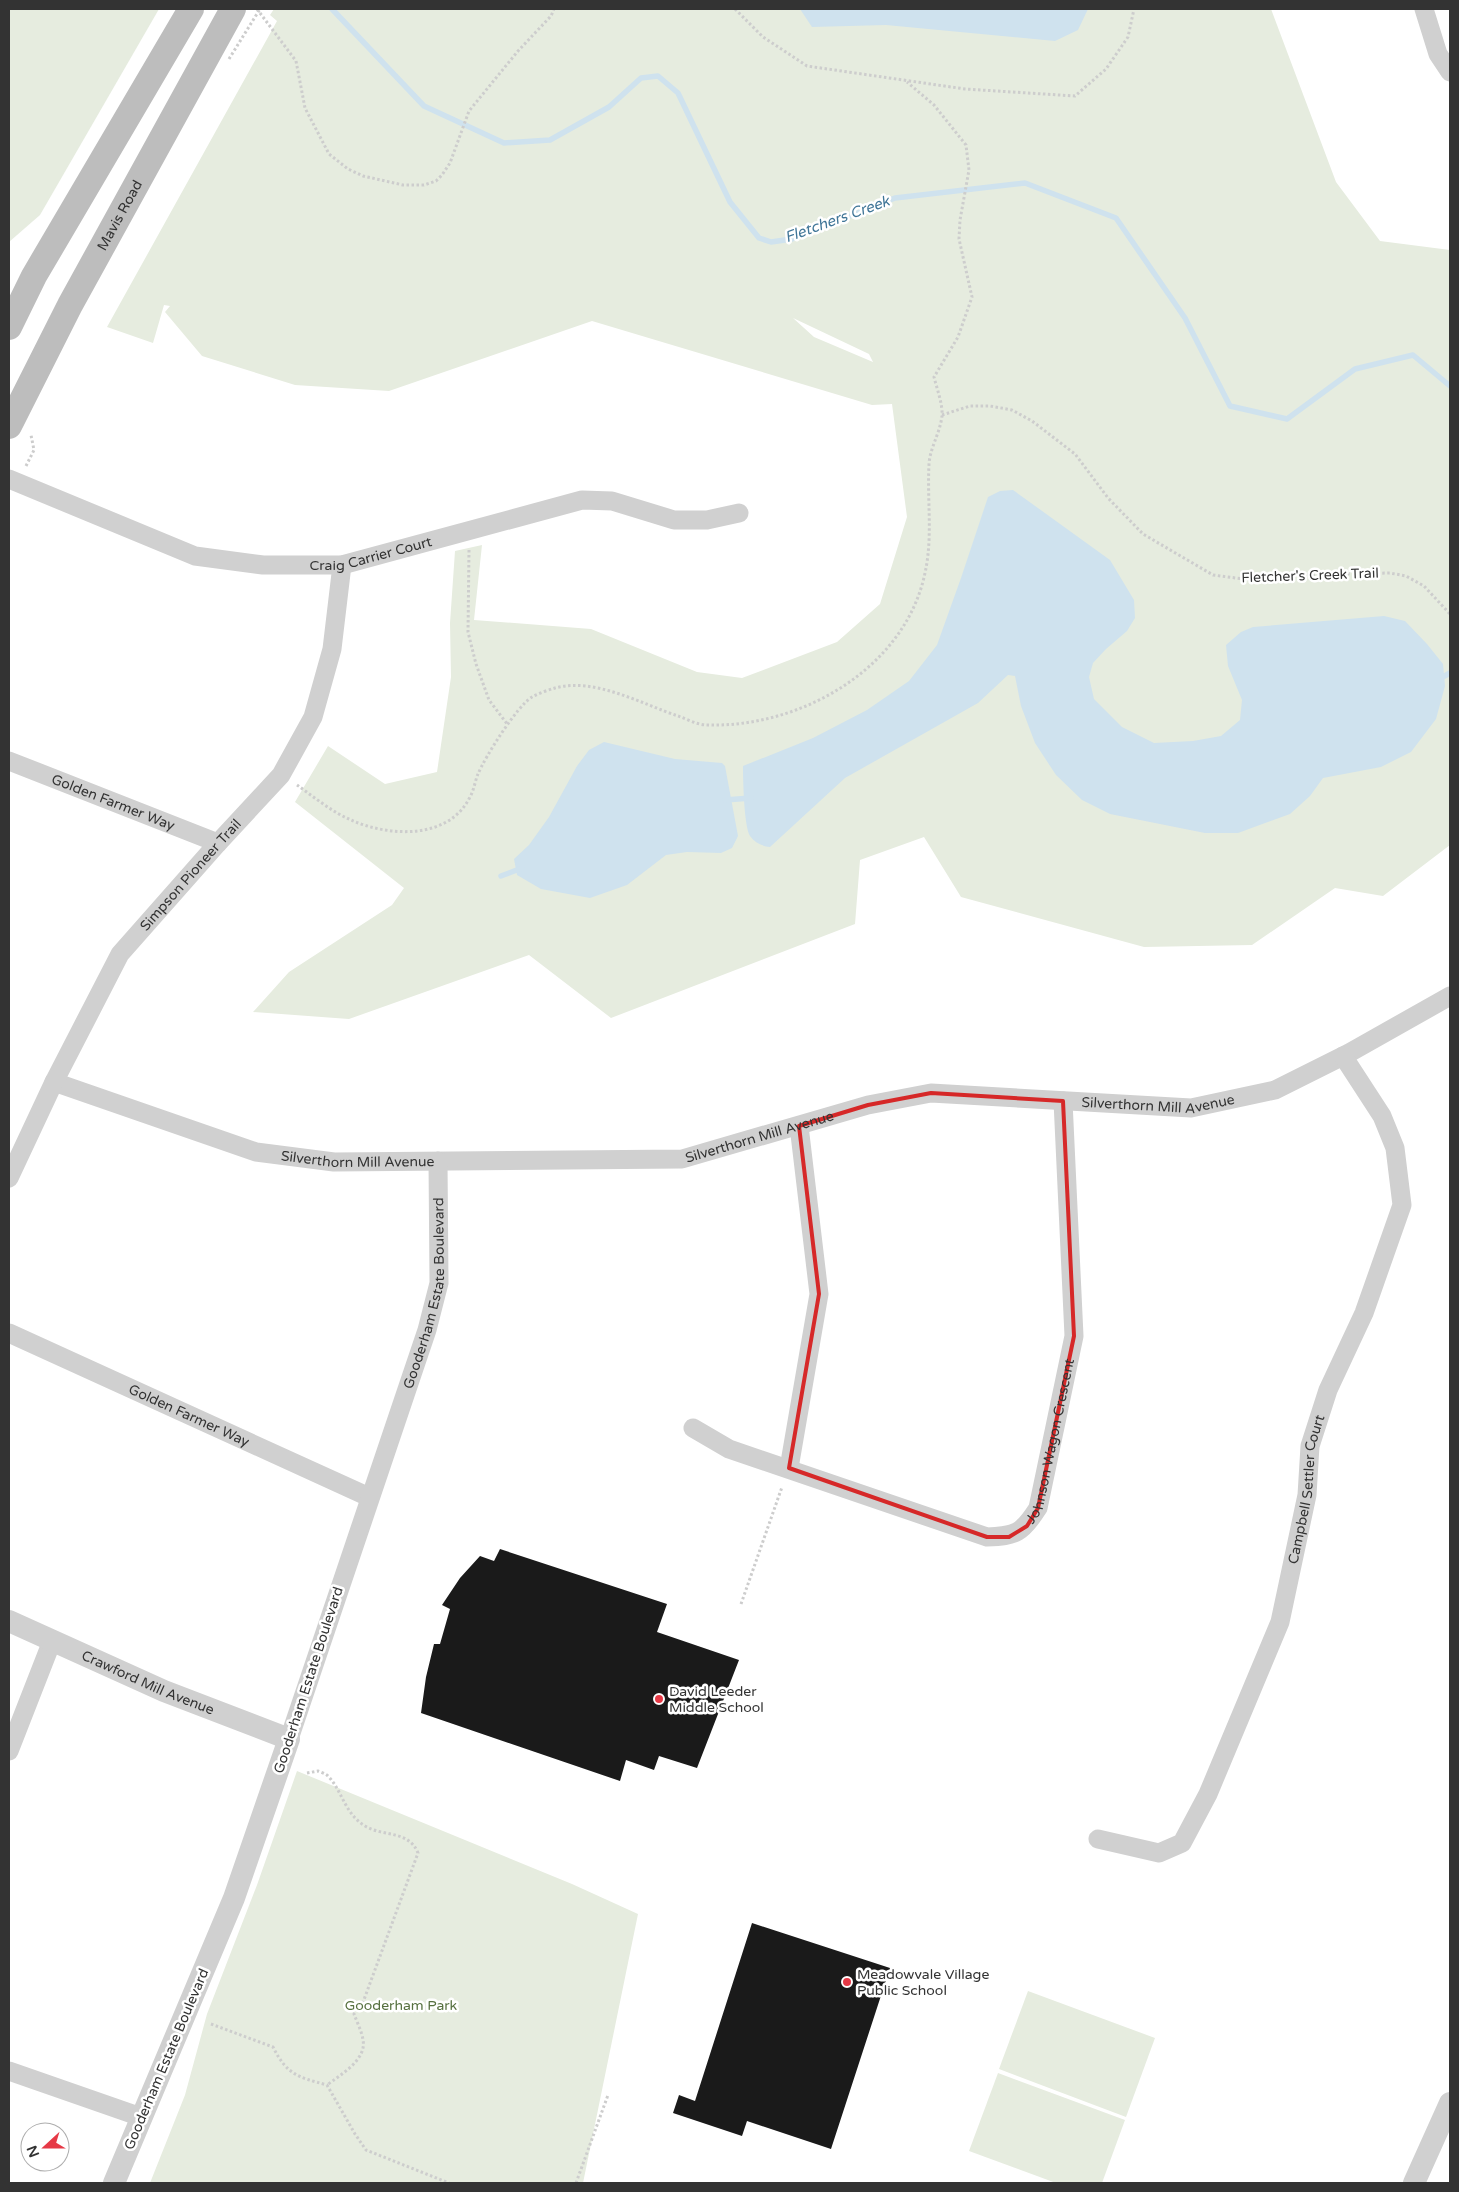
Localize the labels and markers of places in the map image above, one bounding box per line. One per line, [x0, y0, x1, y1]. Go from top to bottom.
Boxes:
place label: David Leeder Middle School [669, 1683, 764, 1716]
marker: David Leeder Middle School [653, 1693, 665, 1705]
place label: Meadowvale Village Public School [857, 1966, 989, 1999]
marker: Meadowvale Village Public School [841, 1976, 853, 1988]

